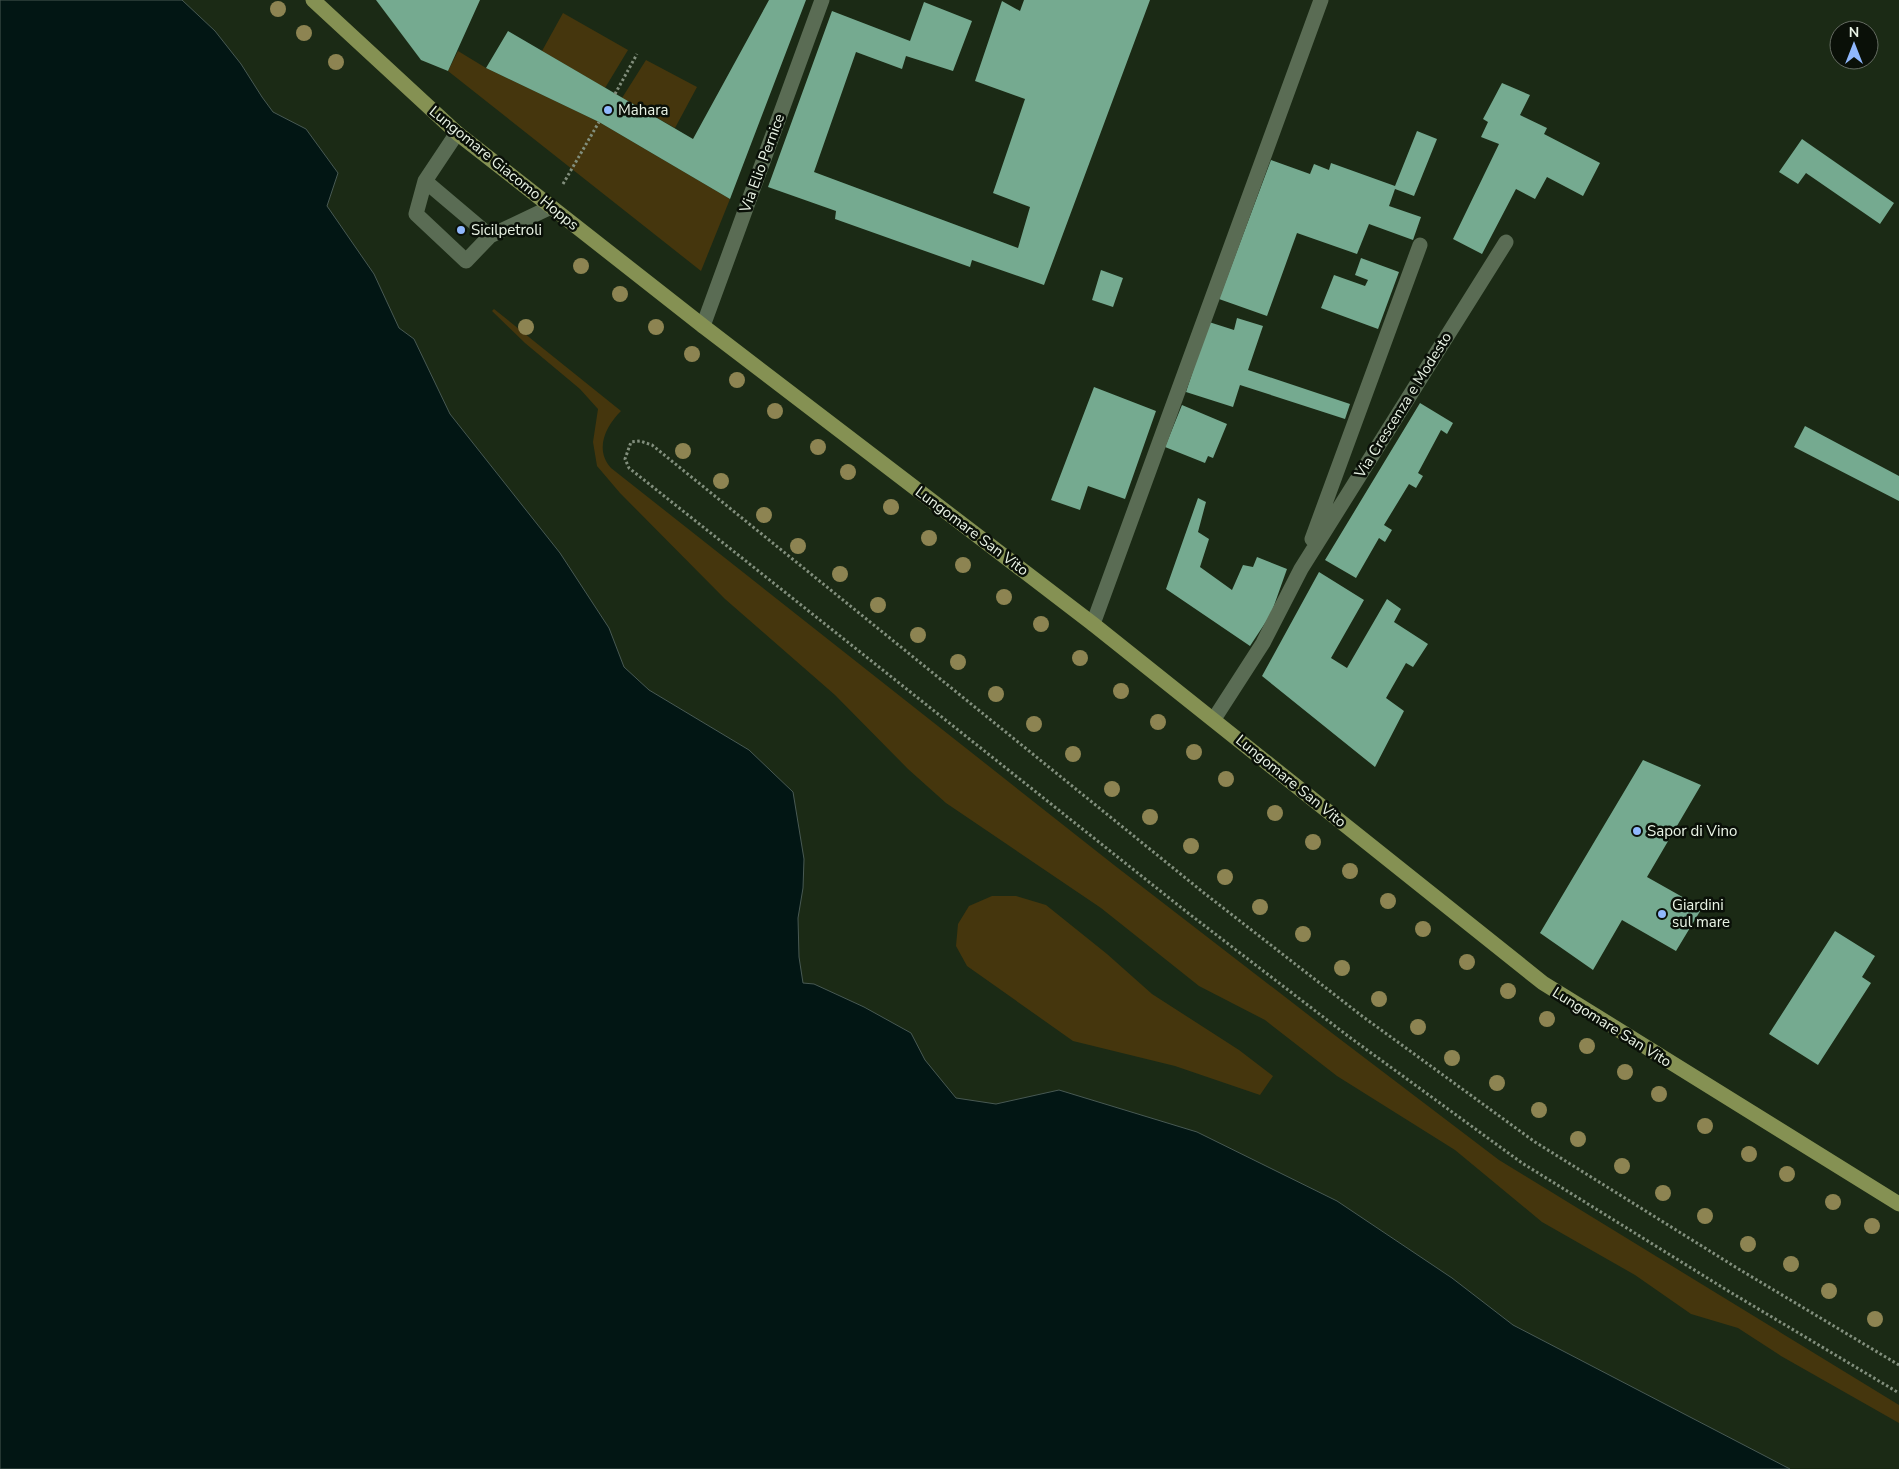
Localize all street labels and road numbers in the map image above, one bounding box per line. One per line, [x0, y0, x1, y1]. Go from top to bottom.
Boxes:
street label: Lungomare Giacomo Hopps [425, 101, 583, 235]
street label: Via Elio Pernice [735, 111, 789, 216]
street label: Via Crescenza e Modesto [1349, 328, 1456, 483]
street label: Lungomare San Vito [911, 482, 1033, 580]
street label: Lungomare San Vito [1232, 730, 1350, 832]
street label: Lungomare San Vito [1549, 982, 1675, 1072]

